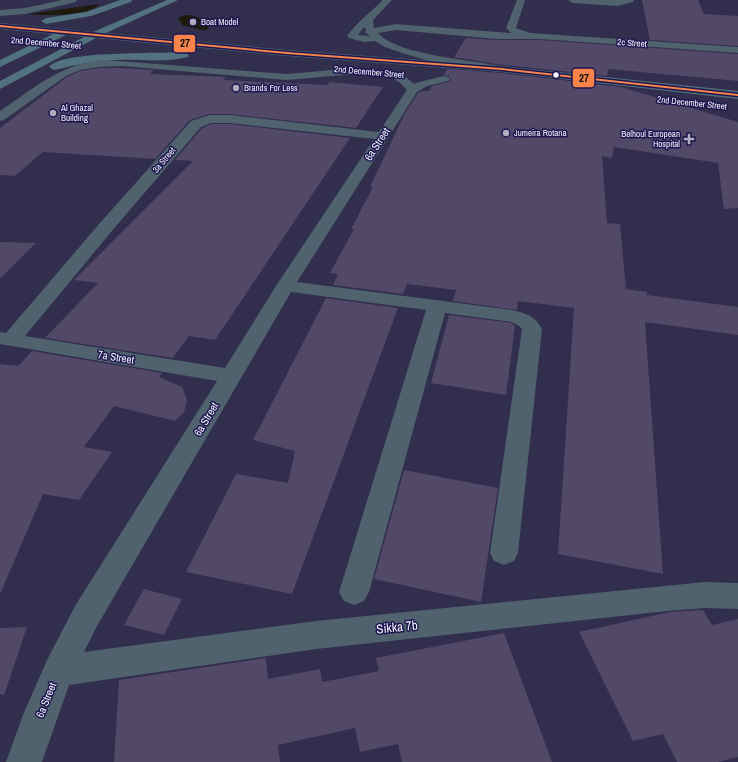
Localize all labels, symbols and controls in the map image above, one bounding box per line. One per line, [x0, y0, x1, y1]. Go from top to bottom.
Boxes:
place label: Boat Model [201, 16, 239, 28]
marker: Boat Model [188, 17, 198, 27]
street label: 2nd December Street [11, 34, 81, 52]
line badge: 27 [173, 34, 196, 53]
text: 27 [180, 36, 190, 50]
street label: 2c Street [617, 36, 647, 50]
street label: 2nd December Street [334, 63, 404, 81]
line badge: 27 [572, 68, 595, 88]
unlabelled marker [551, 70, 561, 80]
text: 27 [579, 71, 589, 85]
place label: Brands For Less [244, 82, 298, 94]
marker: Brands For Less [231, 83, 241, 93]
street label: 2nd December Street [656, 93, 728, 113]
place label: Al Ghazal Building [60, 102, 93, 124]
marker: Al Ghazal Building [48, 108, 58, 118]
street label: 6a Street [361, 124, 393, 163]
place label: Jumeira Rotana [514, 127, 567, 139]
marker: Jumeira Rotana [501, 128, 511, 138]
place label: Belhoul European Hospital [621, 128, 680, 150]
marker: Belhoul European Hospital [683, 133, 695, 145]
street label: 3a Street [150, 145, 178, 175]
street label: 7a Street [97, 347, 136, 367]
street label: 6a Street [191, 399, 222, 438]
street label: Sikka 7b [375, 616, 419, 638]
street label: 6a Street [33, 680, 60, 720]

